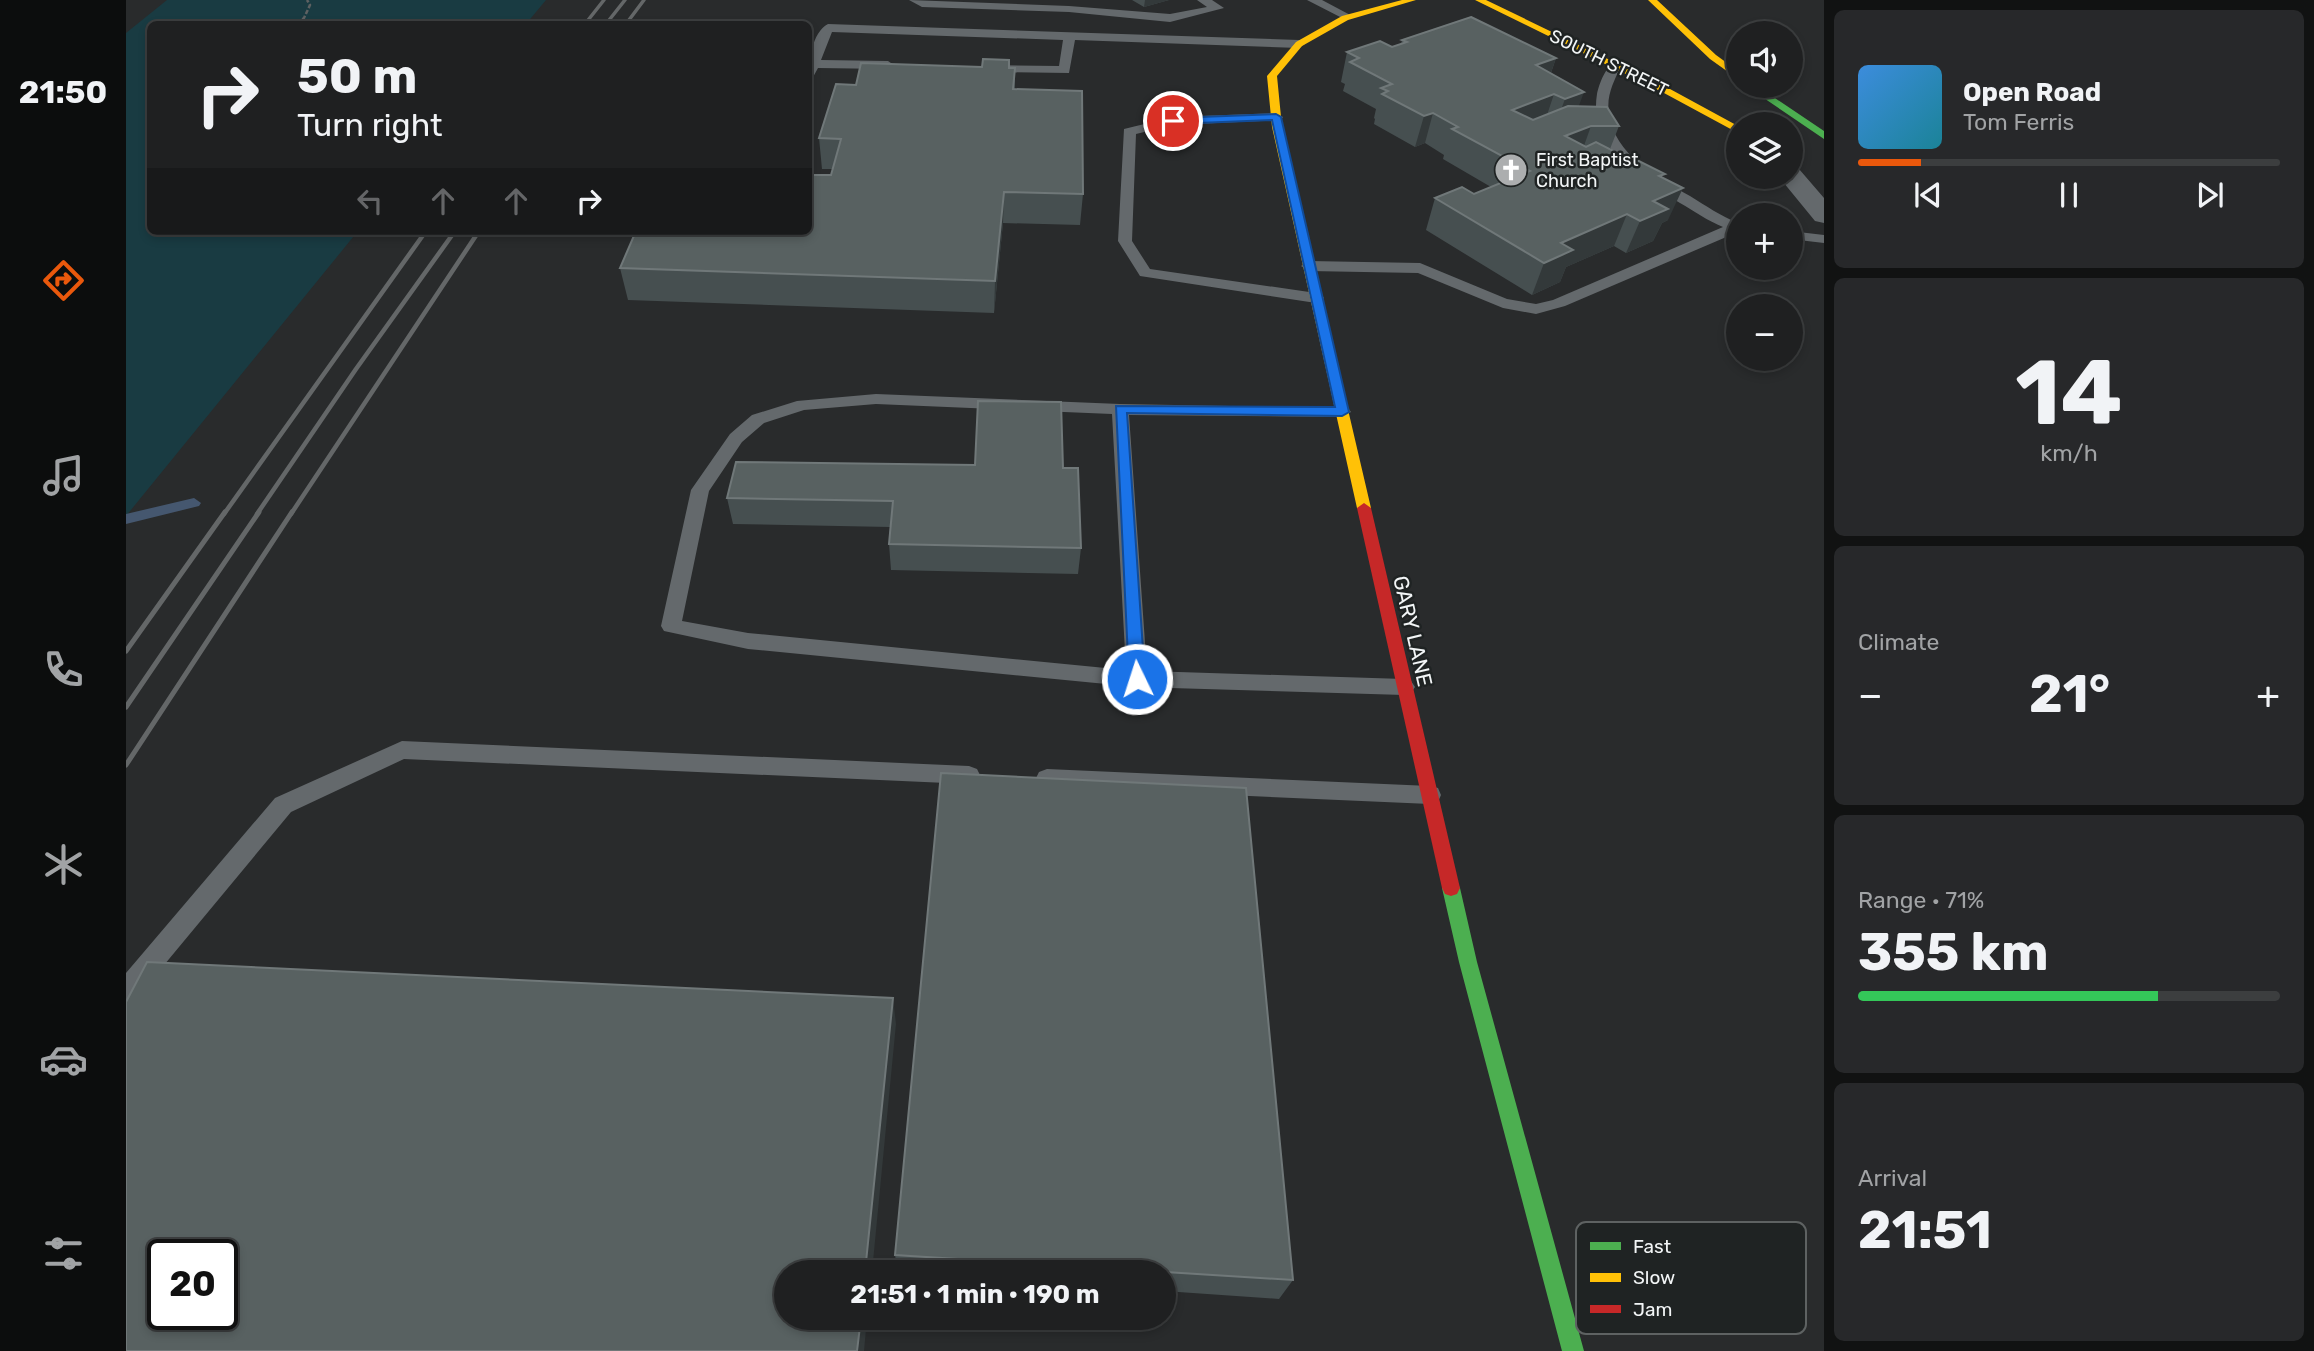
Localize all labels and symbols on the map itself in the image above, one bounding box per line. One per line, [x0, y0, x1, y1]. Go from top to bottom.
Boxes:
street label: SOUTH STREET [1546, 25, 1672, 101]
pin [1143, 91, 1203, 151]
place label: First Baptist Church [1536, 149, 1639, 192]
church icon: First Baptist Church [1492, 151, 1530, 189]
street label: GARY LANE [1388, 573, 1438, 689]
position arrow [1100, 642, 1174, 716]
legend [1576, 1222, 1806, 1334]
text: Fast [1633, 1235, 1672, 1258]
speed limit sign: 20 [147, 1239, 238, 1330]
text: Slow [1633, 1266, 1675, 1289]
text: Jam [1633, 1298, 1672, 1321]

